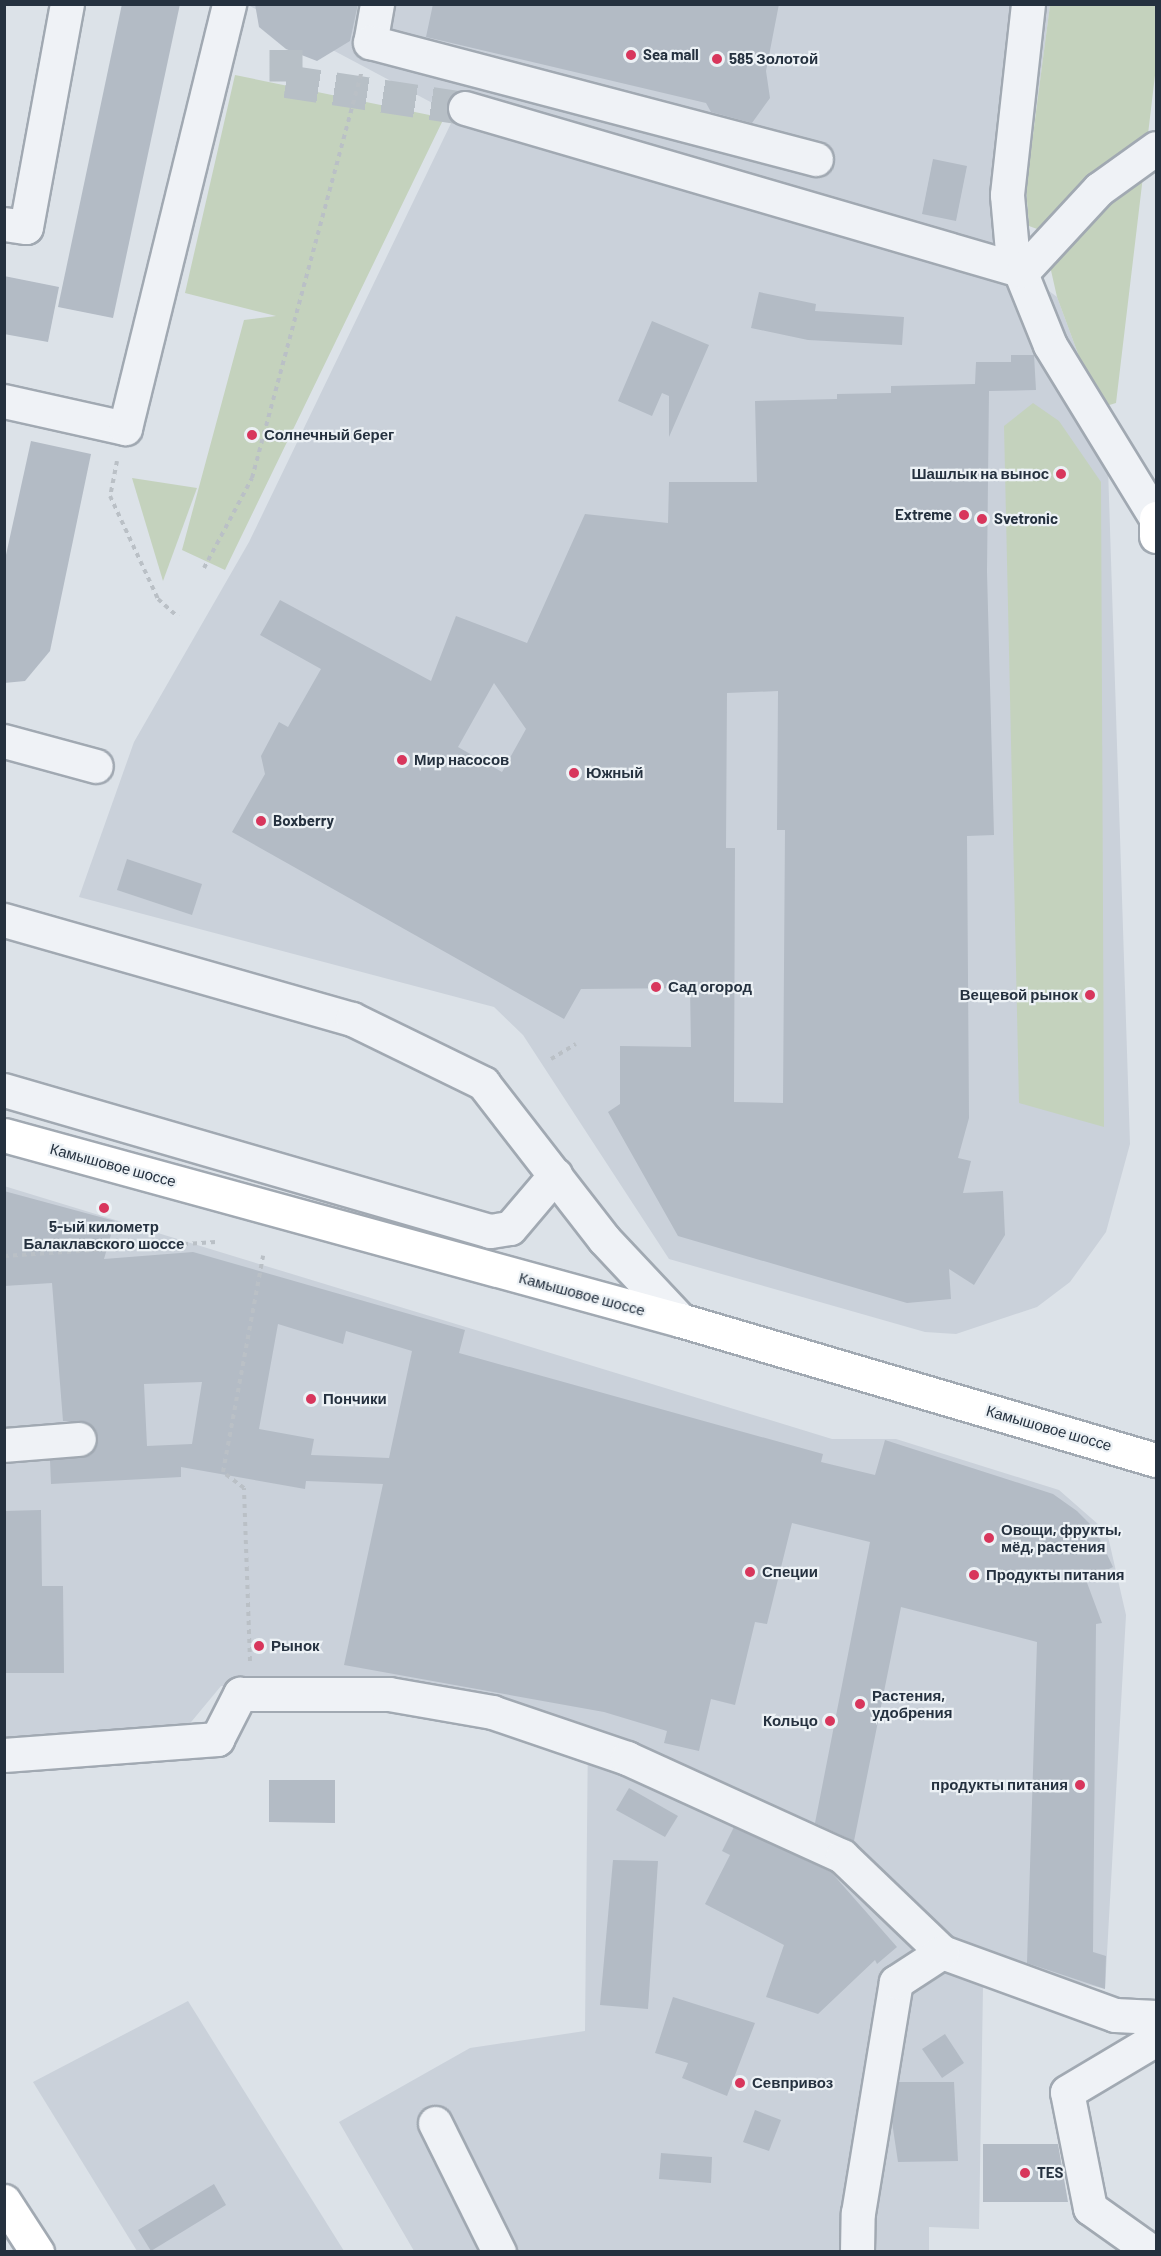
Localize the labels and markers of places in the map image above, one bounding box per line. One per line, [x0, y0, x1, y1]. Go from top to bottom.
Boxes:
place label: Sea mall [643, 46, 699, 64]
marker: Sea mall [624, 48, 638, 62]
place label: 585 Золотой [729, 50, 818, 68]
marker: 585 Золотой [710, 52, 724, 66]
place label: Солнечный берег [264, 426, 394, 444]
marker: Солнечный берег [245, 428, 259, 442]
place label: Шашлык на вынос [911, 465, 1049, 483]
marker: Шашлык на вынос [1054, 467, 1068, 481]
place label: Extreme [895, 506, 952, 524]
marker: Extreme [957, 508, 971, 522]
place label: Svetronic [994, 510, 1058, 528]
marker: Svetronic [975, 512, 989, 526]
place label: Мир насосов [414, 751, 509, 769]
marker: Мир насосов [395, 753, 409, 767]
place label: Южный [586, 764, 643, 782]
marker: Южный [567, 766, 581, 780]
place label: Boxberry [273, 812, 334, 830]
marker: Boxberry [254, 814, 268, 828]
place label: Сад огород [668, 978, 752, 996]
marker: Сад огород [649, 980, 663, 994]
place label: Вещевой рынок [960, 986, 1078, 1004]
marker: Вещевой рынок [1083, 988, 1097, 1002]
marker: 5-ый километр Балаклавского шоссе [97, 1201, 111, 1215]
place label: 5-ый километр Балаклавского шоссе [24, 1217, 184, 1252]
place label: Пончики [323, 1390, 387, 1408]
marker: Пончики [304, 1392, 318, 1406]
place label: Овощи, фрукты, мёд, растения [1001, 1520, 1122, 1555]
marker: Овощи, фрукты, мёд, растения [982, 1531, 996, 1545]
place label: Специи [762, 1563, 818, 1581]
marker: Специи [743, 1565, 757, 1579]
place label: Продукты питания [986, 1566, 1125, 1584]
marker: Продукты питания [967, 1568, 981, 1582]
place label: Рынок [271, 1637, 320, 1655]
marker: Рынок [252, 1639, 266, 1653]
place label: Растения, удобрения [872, 1686, 952, 1721]
marker: Растения, удобрения [853, 1697, 867, 1711]
place label: Кольцо [763, 1712, 818, 1730]
marker: Кольцо [823, 1714, 837, 1728]
place label: продукты питания [931, 1776, 1068, 1794]
marker: продукты питания [1073, 1778, 1087, 1792]
place label: Севпривоз [752, 2074, 833, 2092]
marker: Севпривоз [733, 2076, 747, 2090]
place label: TES [1037, 2164, 1063, 2182]
marker: TES [1018, 2166, 1032, 2180]

